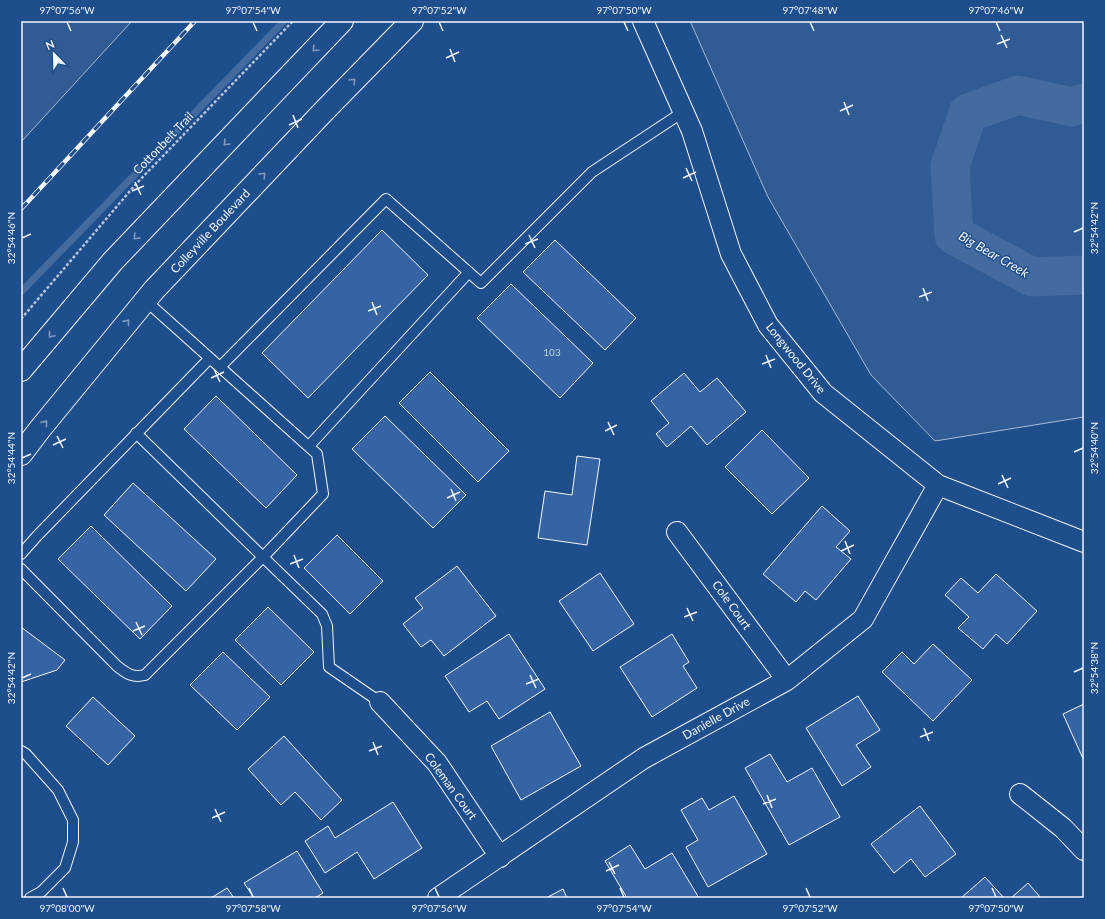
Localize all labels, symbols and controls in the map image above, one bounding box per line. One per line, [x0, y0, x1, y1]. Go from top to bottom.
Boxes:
text: 97°07'56"W [39, 4, 95, 16]
text: 97°07'54"W [225, 4, 281, 16]
text: 97°07'52"W [411, 4, 467, 16]
text: 97°07'50"W [596, 4, 652, 16]
text: 97°07'48"W [782, 4, 838, 16]
text: 97°07'46"W [968, 4, 1024, 16]
north arrow [34, 34, 74, 74]
text: N [43, 37, 56, 52]
one-way arrow [313, 44, 320, 52]
one-way arrow [348, 78, 356, 86]
street label: Cottonbelt Trail [130, 109, 196, 177]
one-way arrow [223, 138, 231, 146]
one-way arrow [258, 172, 265, 180]
street label: Colleyville Boulevard [167, 186, 253, 276]
text: 32°54'42"N [1088, 202, 1100, 254]
text: 32°54'46"N [5, 212, 17, 264]
water label: Big Bear Creek [956, 227, 1033, 281]
one-way arrow [134, 233, 141, 240]
one-way arrow [123, 320, 130, 327]
street label: Longwood Drive [763, 320, 829, 396]
one-way arrow [48, 331, 55, 338]
house number: 103 [543, 346, 561, 358]
one-way arrow [40, 420, 47, 427]
text: 32°54'40"N [1088, 422, 1100, 474]
text: 32°54'44"N [5, 432, 17, 484]
street label: Cole Court [709, 578, 755, 633]
text: 32°54'38"N [1088, 642, 1100, 694]
text: 32°54'42"N [5, 652, 17, 704]
street label: Danielle Drive [680, 693, 752, 743]
street label: Coleman Court [422, 749, 481, 823]
text: 97°08'00"W [39, 902, 95, 914]
text: 97°07'58"W [225, 902, 281, 914]
text: 97°07'56"W [411, 902, 467, 914]
text: 97°07'54"W [596, 902, 652, 914]
text: 97°07'52"W [782, 902, 838, 914]
text: 97°07'50"W [968, 902, 1024, 914]

